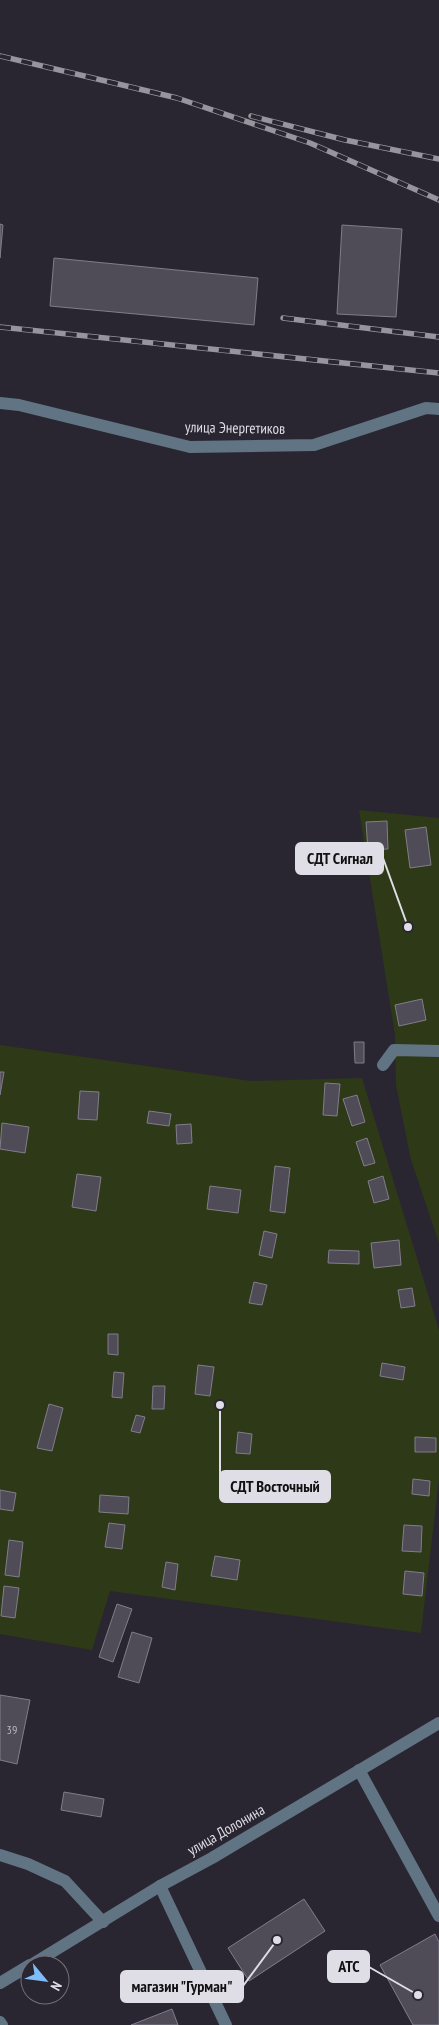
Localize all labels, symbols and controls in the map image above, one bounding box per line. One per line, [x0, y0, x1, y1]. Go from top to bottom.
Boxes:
street label: улица Энергетиков [185, 417, 285, 438]
callout: СДТ Сигнал [296, 843, 383, 874]
text: СДТ Сигнал [307, 848, 373, 868]
callout: СДТ Восточный [220, 1471, 330, 1502]
text: СДТ Восточный [230, 1476, 320, 1496]
house number: 39 [7, 1722, 17, 1737]
street label: улица Долонина [184, 1800, 268, 1859]
callout: АТС [328, 1951, 369, 1982]
north arrow [20, 1955, 70, 2005]
text: АТС [337, 1956, 360, 1976]
callout: магазин "Гурман" [121, 1971, 243, 2002]
text: магазин "Гурман" [131, 1976, 233, 1996]
text: N [47, 1979, 66, 1994]

